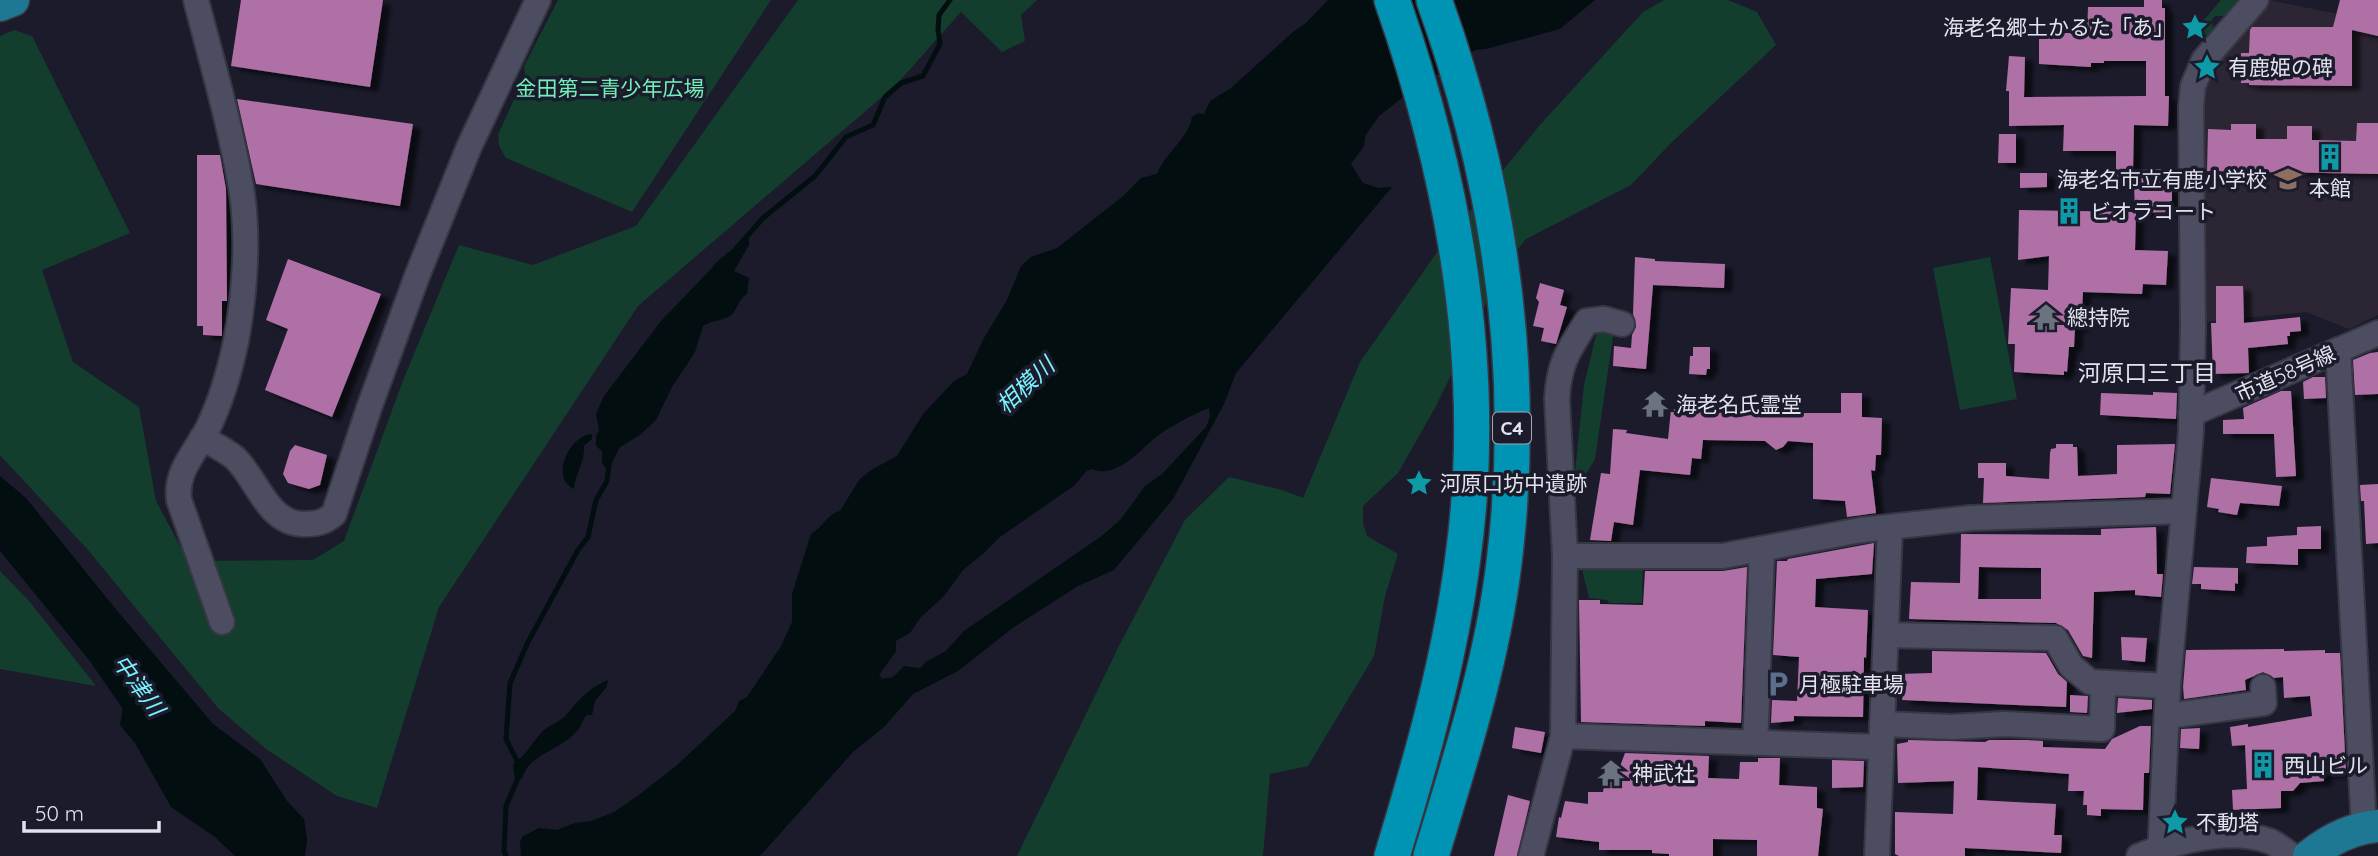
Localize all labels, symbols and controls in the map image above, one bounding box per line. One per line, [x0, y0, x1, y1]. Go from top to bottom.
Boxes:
place icon: 海老名郷土かるた「あ」 [2180, 12, 2210, 42]
place label: 海老名郷土かるた「あ」 [1943, 14, 2174, 40]
place icon: 有鹿姫の碑 [2192, 52, 2222, 82]
place label: 有鹿姫の碑 [2228, 54, 2333, 80]
park label: 金田第二青少年広場 [516, 75, 705, 101]
building icon: 本館 [2315, 142, 2345, 172]
school or university icon: 海老名市立有鹿小学校 [2273, 164, 2303, 194]
place label: 海老名市立有鹿小学校 [2057, 166, 2267, 192]
place label: 本館 [2309, 175, 2351, 201]
building icon: ビオラコート [2054, 196, 2084, 226]
place label: ビオラコート [2090, 198, 2216, 224]
temple icon: 總持院 [2031, 302, 2061, 332]
place label: 總持院 [2067, 304, 2130, 330]
street label: 市道58号線 [2231, 339, 2339, 407]
water label: 相模川 [990, 349, 1062, 419]
district label: 河原口三丁目 [2078, 358, 2216, 387]
temple icon: 海老名氏霊堂 [1640, 389, 1670, 419]
place label: 海老名氏霊堂 [1676, 391, 1802, 417]
road number: C4 [1493, 412, 1531, 444]
place icon: 河原口坊中遺跡 [1404, 468, 1434, 498]
place label: 河原口坊中遺跡 [1440, 470, 1587, 496]
water label: 中津川 [107, 649, 173, 724]
parking icon: 月極駐車場 [1763, 669, 1793, 699]
place label: 月極駐車場 [1799, 671, 1904, 697]
building icon: 西山ビル [2248, 750, 2278, 780]
place label: 西山ビル [2284, 752, 2368, 778]
temple icon: 神武社 [1596, 758, 1626, 788]
place label: 神武社 [1632, 760, 1695, 786]
scale bar [24, 790, 159, 834]
text: 50 m [35, 800, 84, 826]
place icon: 不動塔 [2160, 807, 2190, 837]
place label: 不動塔 [2196, 809, 2259, 835]

